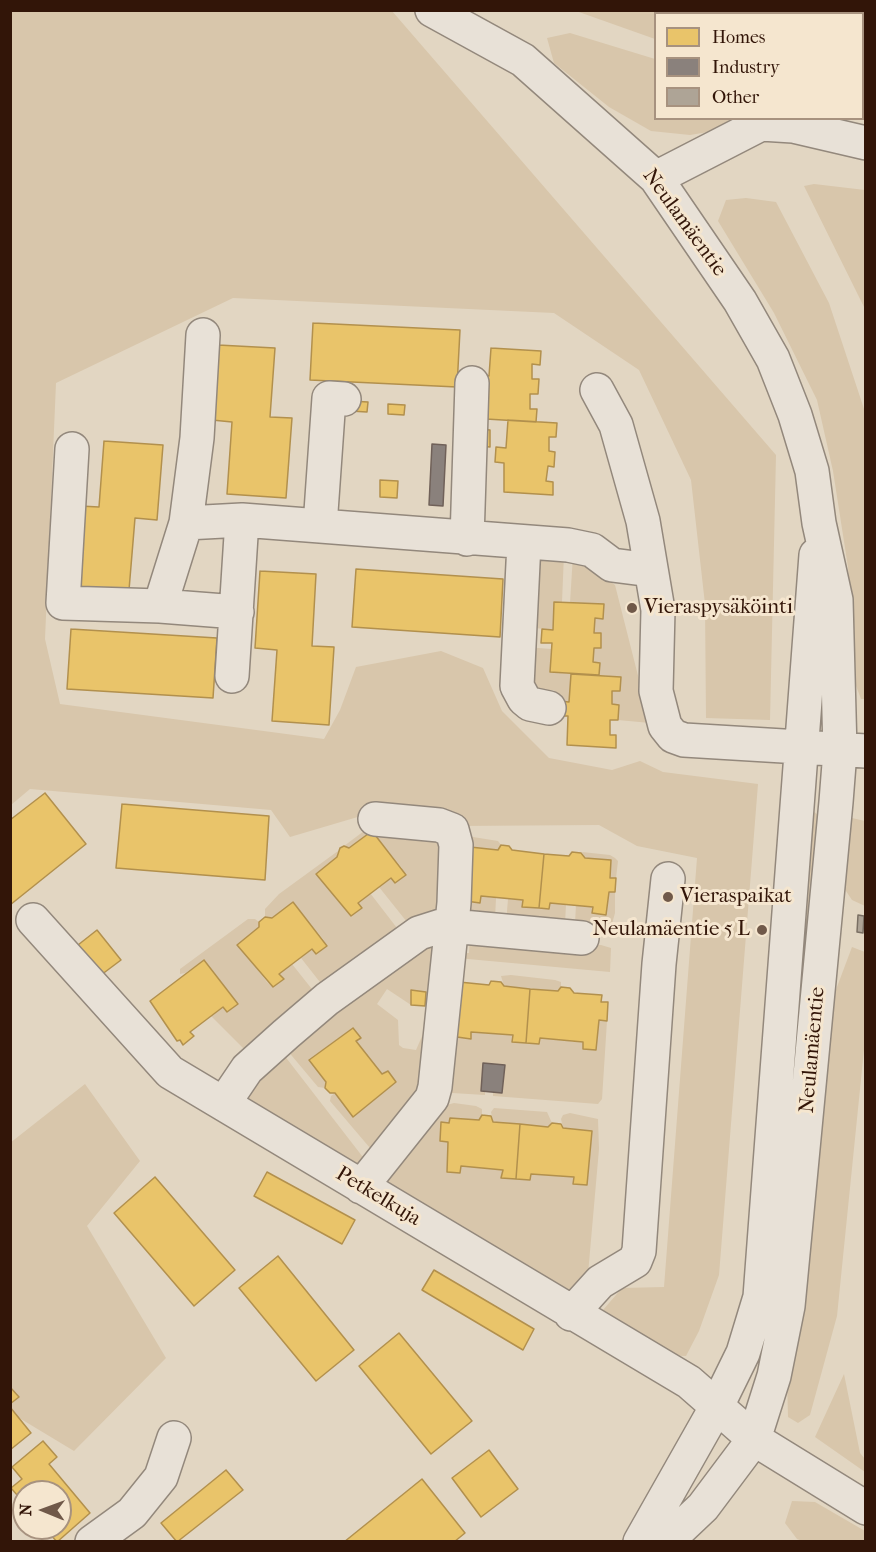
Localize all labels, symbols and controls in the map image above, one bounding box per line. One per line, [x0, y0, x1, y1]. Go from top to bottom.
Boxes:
legend [654, 12, 864, 120]
text: Homes [712, 27, 766, 48]
text: Industry [712, 57, 780, 78]
text: Other [712, 87, 759, 108]
street label: Neulamäentie [637, 164, 731, 282]
place label: Vieraspysäköinti [644, 595, 793, 621]
marker: Vieraspysäköinti [625, 601, 639, 615]
place label: Vieraspaikat [680, 884, 792, 910]
marker: Vieraspaikat [661, 890, 675, 904]
place label: Neulamäentie 5 L [592, 917, 750, 943]
marker: Neulamäentie 5 L [755, 923, 769, 937]
street label: Neulamäentie [795, 986, 831, 1114]
street label: Petkelkuja [331, 1162, 425, 1232]
north arrow [12, 1480, 72, 1540]
text: N [16, 1503, 35, 1516]

